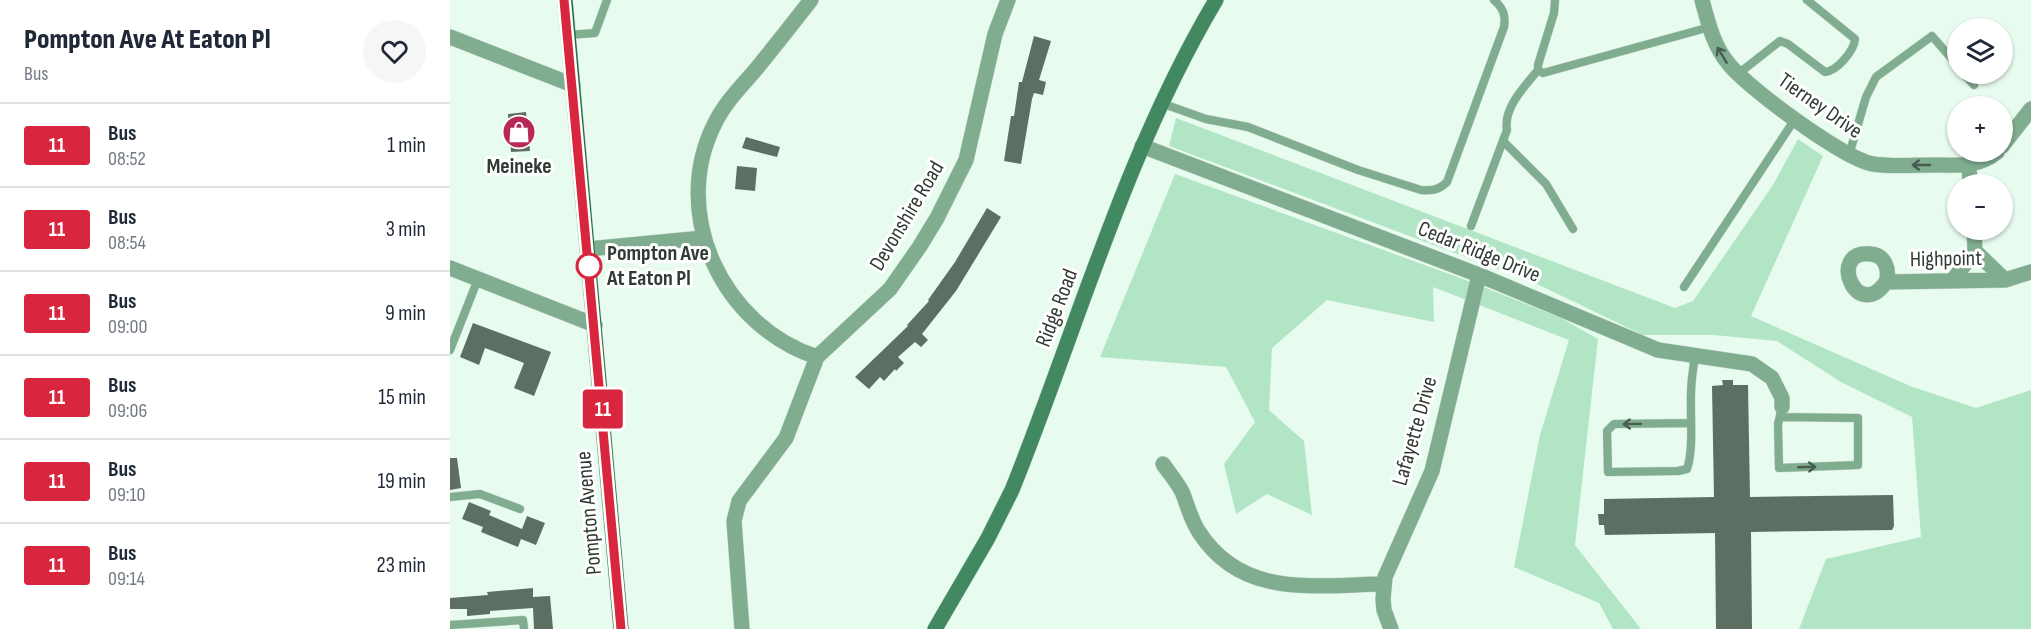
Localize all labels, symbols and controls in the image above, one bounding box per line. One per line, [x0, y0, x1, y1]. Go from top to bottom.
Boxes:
map controls [1947, 18, 2013, 240]
button: layers [1947, 18, 2013, 84]
button: heart [363, 20, 426, 83]
text: Pompton Ave At Eaton Pl [24, 23, 271, 56]
one-way arrow [1716, 47, 1728, 64]
text: Bus [24, 62, 48, 86]
street label: Tierney Drive [1773, 67, 1867, 145]
button: + [1947, 96, 2013, 162]
shop icon: Meineke [501, 114, 537, 150]
text: Bus [108, 120, 137, 147]
text: 1 min [387, 132, 426, 159]
text: 11 [49, 133, 65, 158]
text: 08:52 [108, 147, 146, 171]
place label: Meineke [486, 153, 552, 180]
street label: Devonshire Road [864, 156, 950, 276]
one-way arrow [1912, 159, 1932, 171]
button: − [1947, 174, 2013, 240]
text: Bus [108, 204, 137, 231]
street label: Cedar Ridge Drive [1414, 215, 1544, 289]
text: 3 min [386, 216, 426, 243]
text: 11 [49, 217, 65, 242]
text: 08:54 [108, 231, 146, 255]
place label: Pompton Ave At Eaton Pl [606, 240, 709, 292]
street label: Highpoint [1910, 245, 1983, 273]
marker: Pompton Ave At Eaton Pl [576, 253, 602, 279]
street label: Ridge Road [1030, 265, 1084, 351]
text: Bus [108, 288, 137, 315]
text: 9 min [385, 300, 426, 327]
text: 11 [49, 301, 65, 326]
text: 09:00 [108, 315, 147, 339]
text: Bus [108, 372, 137, 399]
street label: Lafayette Drive [1387, 373, 1443, 489]
text: 15 min [378, 384, 426, 411]
text: 11 [49, 385, 65, 410]
line badge: 11 [576, 390, 630, 428]
text: 11 [595, 397, 611, 422]
text: 09:06 [108, 399, 147, 423]
one-way arrow [1623, 418, 1643, 429]
street label: Pompton Avenue [570, 450, 608, 576]
text: Bus [108, 456, 137, 483]
one-way arrow [1797, 461, 1817, 473]
text: 19 min [377, 468, 426, 495]
text: 11 [49, 469, 65, 494]
text: 09:10 [108, 483, 145, 507]
text: Bus [108, 540, 137, 567]
text: 23 min [377, 552, 426, 579]
text: 11 [49, 553, 65, 578]
text: 09:14 [108, 567, 145, 591]

